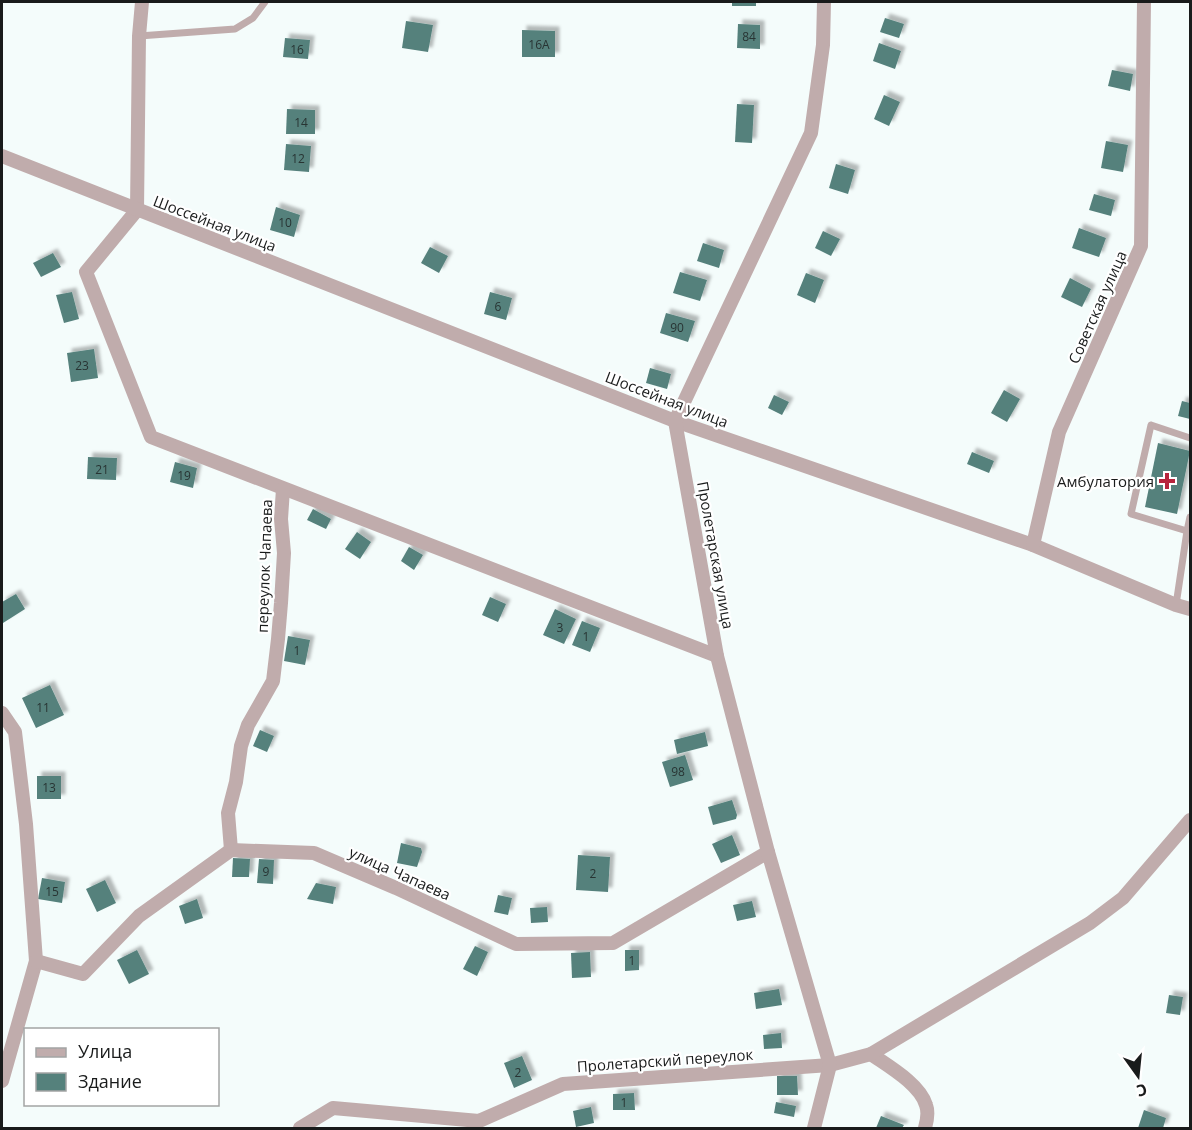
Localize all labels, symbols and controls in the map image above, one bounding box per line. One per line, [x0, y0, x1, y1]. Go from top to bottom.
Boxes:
house number: 84 [742, 28, 756, 45]
house number: 16А [528, 36, 550, 53]
house number: 16 [290, 41, 304, 58]
house number: 14 [294, 114, 308, 131]
house number: 12 [291, 150, 305, 167]
street label: Шоссейная улица [151, 190, 279, 256]
house number: 10 [278, 214, 292, 231]
street label: Советская улица [1063, 247, 1131, 367]
house number: 6 [495, 298, 502, 315]
house number: 90 [670, 319, 684, 336]
house number: 23 [75, 357, 89, 374]
street label: Шоссейная улица [603, 366, 731, 432]
house number: 21 [95, 461, 109, 478]
house number: 19 [177, 467, 191, 484]
place label: Амбулатория [1057, 471, 1154, 491]
marker: Амбулатория [1158, 472, 1176, 490]
street label: Пролетарская улица [693, 480, 739, 630]
street label: переулок Чапаева [252, 499, 276, 633]
house number: 3 [557, 619, 564, 636]
house number: 1 [583, 628, 589, 645]
house number: 1 [294, 642, 300, 659]
house number: 11 [36, 699, 50, 716]
house number: 98 [671, 763, 685, 780]
house number: 13 [42, 779, 56, 796]
street label: улица Чапаева [346, 842, 454, 904]
house number: 9 [263, 863, 270, 880]
house number: 2 [590, 865, 597, 882]
house number: 15 [45, 883, 59, 900]
house number: 1 [629, 952, 635, 969]
legend [24, 1028, 219, 1106]
text: Улица [78, 1039, 132, 1063]
street label: Пролетарский переулок [576, 1044, 754, 1076]
north arrow [1108, 1046, 1168, 1106]
house number: 2 [515, 1064, 522, 1081]
text: Здание [78, 1069, 142, 1093]
text: С [1134, 1079, 1150, 1102]
house number: 1 [621, 1094, 627, 1111]

